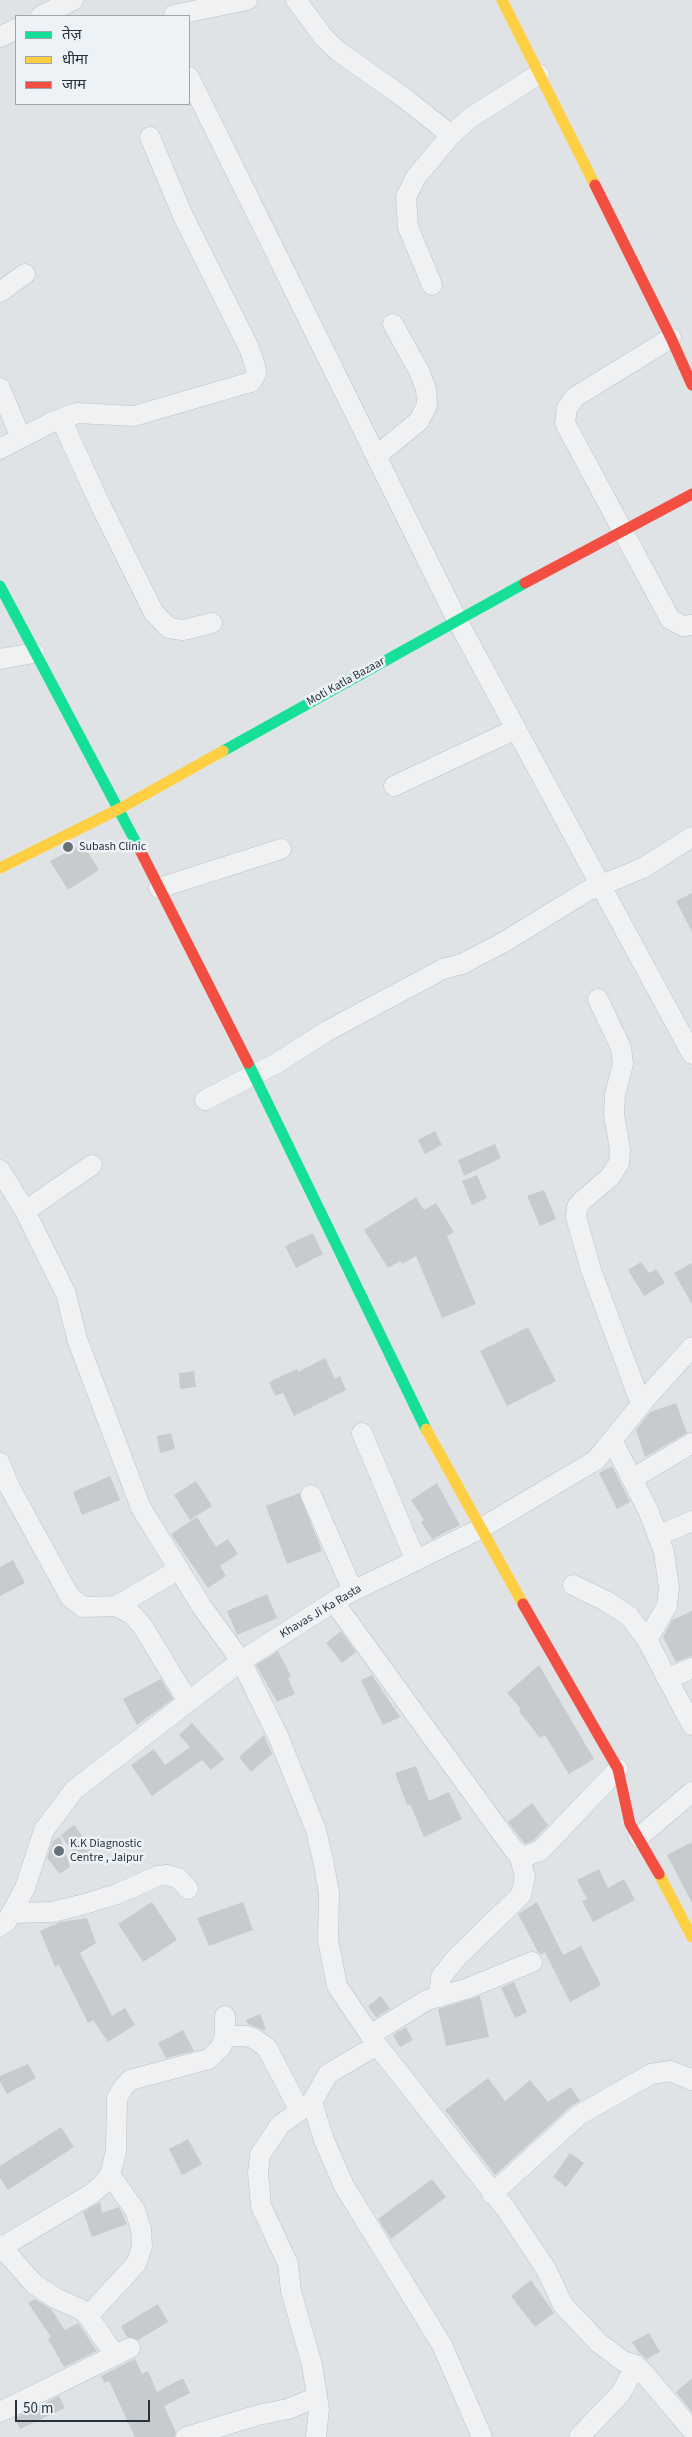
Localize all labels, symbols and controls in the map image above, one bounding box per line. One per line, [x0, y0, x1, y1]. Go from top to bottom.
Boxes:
legend [15, 15, 190, 105]
text: तेज़ [62, 24, 82, 45]
text: धीमा [62, 49, 88, 70]
text: जाम [62, 74, 86, 95]
street label: Moti Katla Bazaar [304, 655, 388, 709]
marker: Subash Clinic [61, 840, 75, 854]
place label: Subash Clinic [79, 840, 146, 854]
street label: Khavas Ji Ka Rasta [278, 1582, 364, 1642]
place label: K.K Diagnostic Centre , Jaipur [70, 1837, 143, 1865]
marker: K.K Diagnostic Centre , Jaipur [52, 1844, 66, 1858]
scale bar [18, 2390, 152, 2422]
text: 50 m [23, 2398, 53, 2419]

